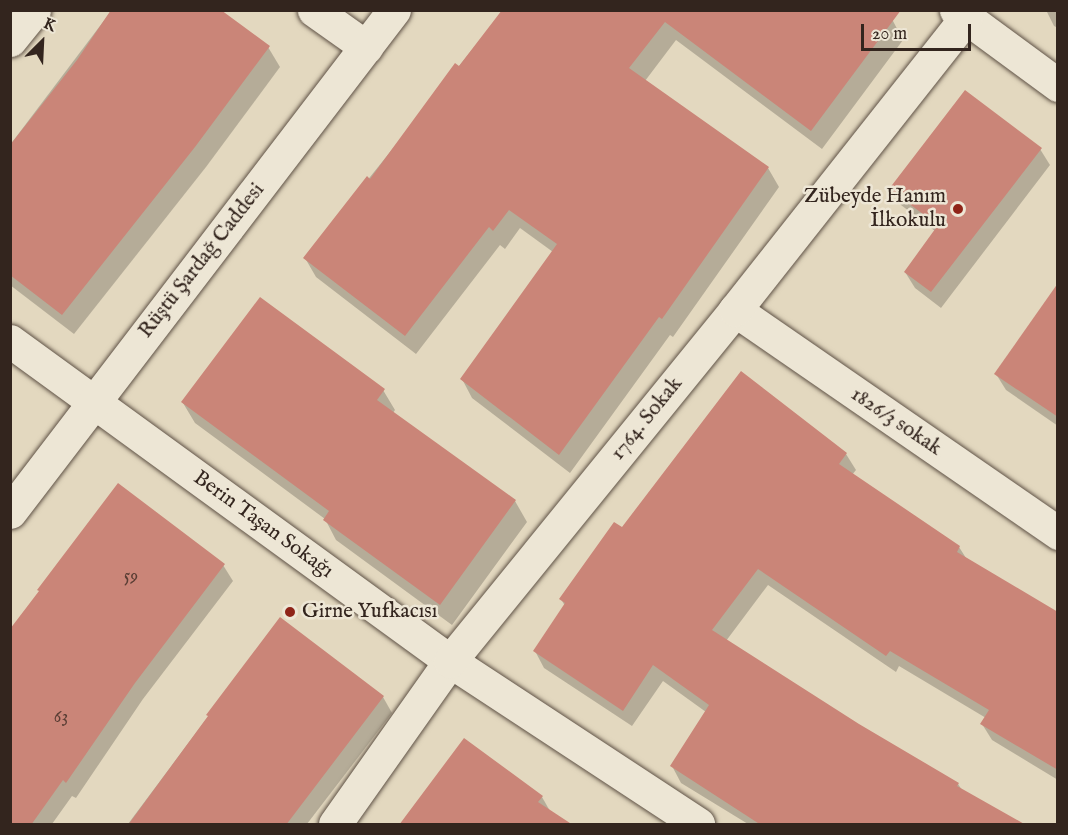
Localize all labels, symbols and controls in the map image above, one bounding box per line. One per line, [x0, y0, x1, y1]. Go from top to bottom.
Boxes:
north arrow [12, 12, 72, 72]
scale bar [864, 12, 974, 50]
text: K [40, 14, 59, 37]
text: 20 m [872, 23, 907, 46]
street label: Rüştü Şardağ Caddesi [134, 178, 270, 344]
place label: Zübeyde Hanım İlkokulu [804, 184, 946, 234]
marker: Zübeyde Hanım İlkokulu [951, 202, 965, 216]
street label: 1764. Sokak [606, 372, 688, 466]
street label: 1826/3 sokak [846, 382, 946, 462]
street label: Berin Taşan Sokağı [188, 466, 338, 584]
house number: 59 [124, 566, 138, 588]
place label: Girne Yufkacısı [302, 599, 437, 625]
marker: Girne Yufkacısı [283, 605, 297, 619]
house number: 63 [54, 707, 68, 729]

